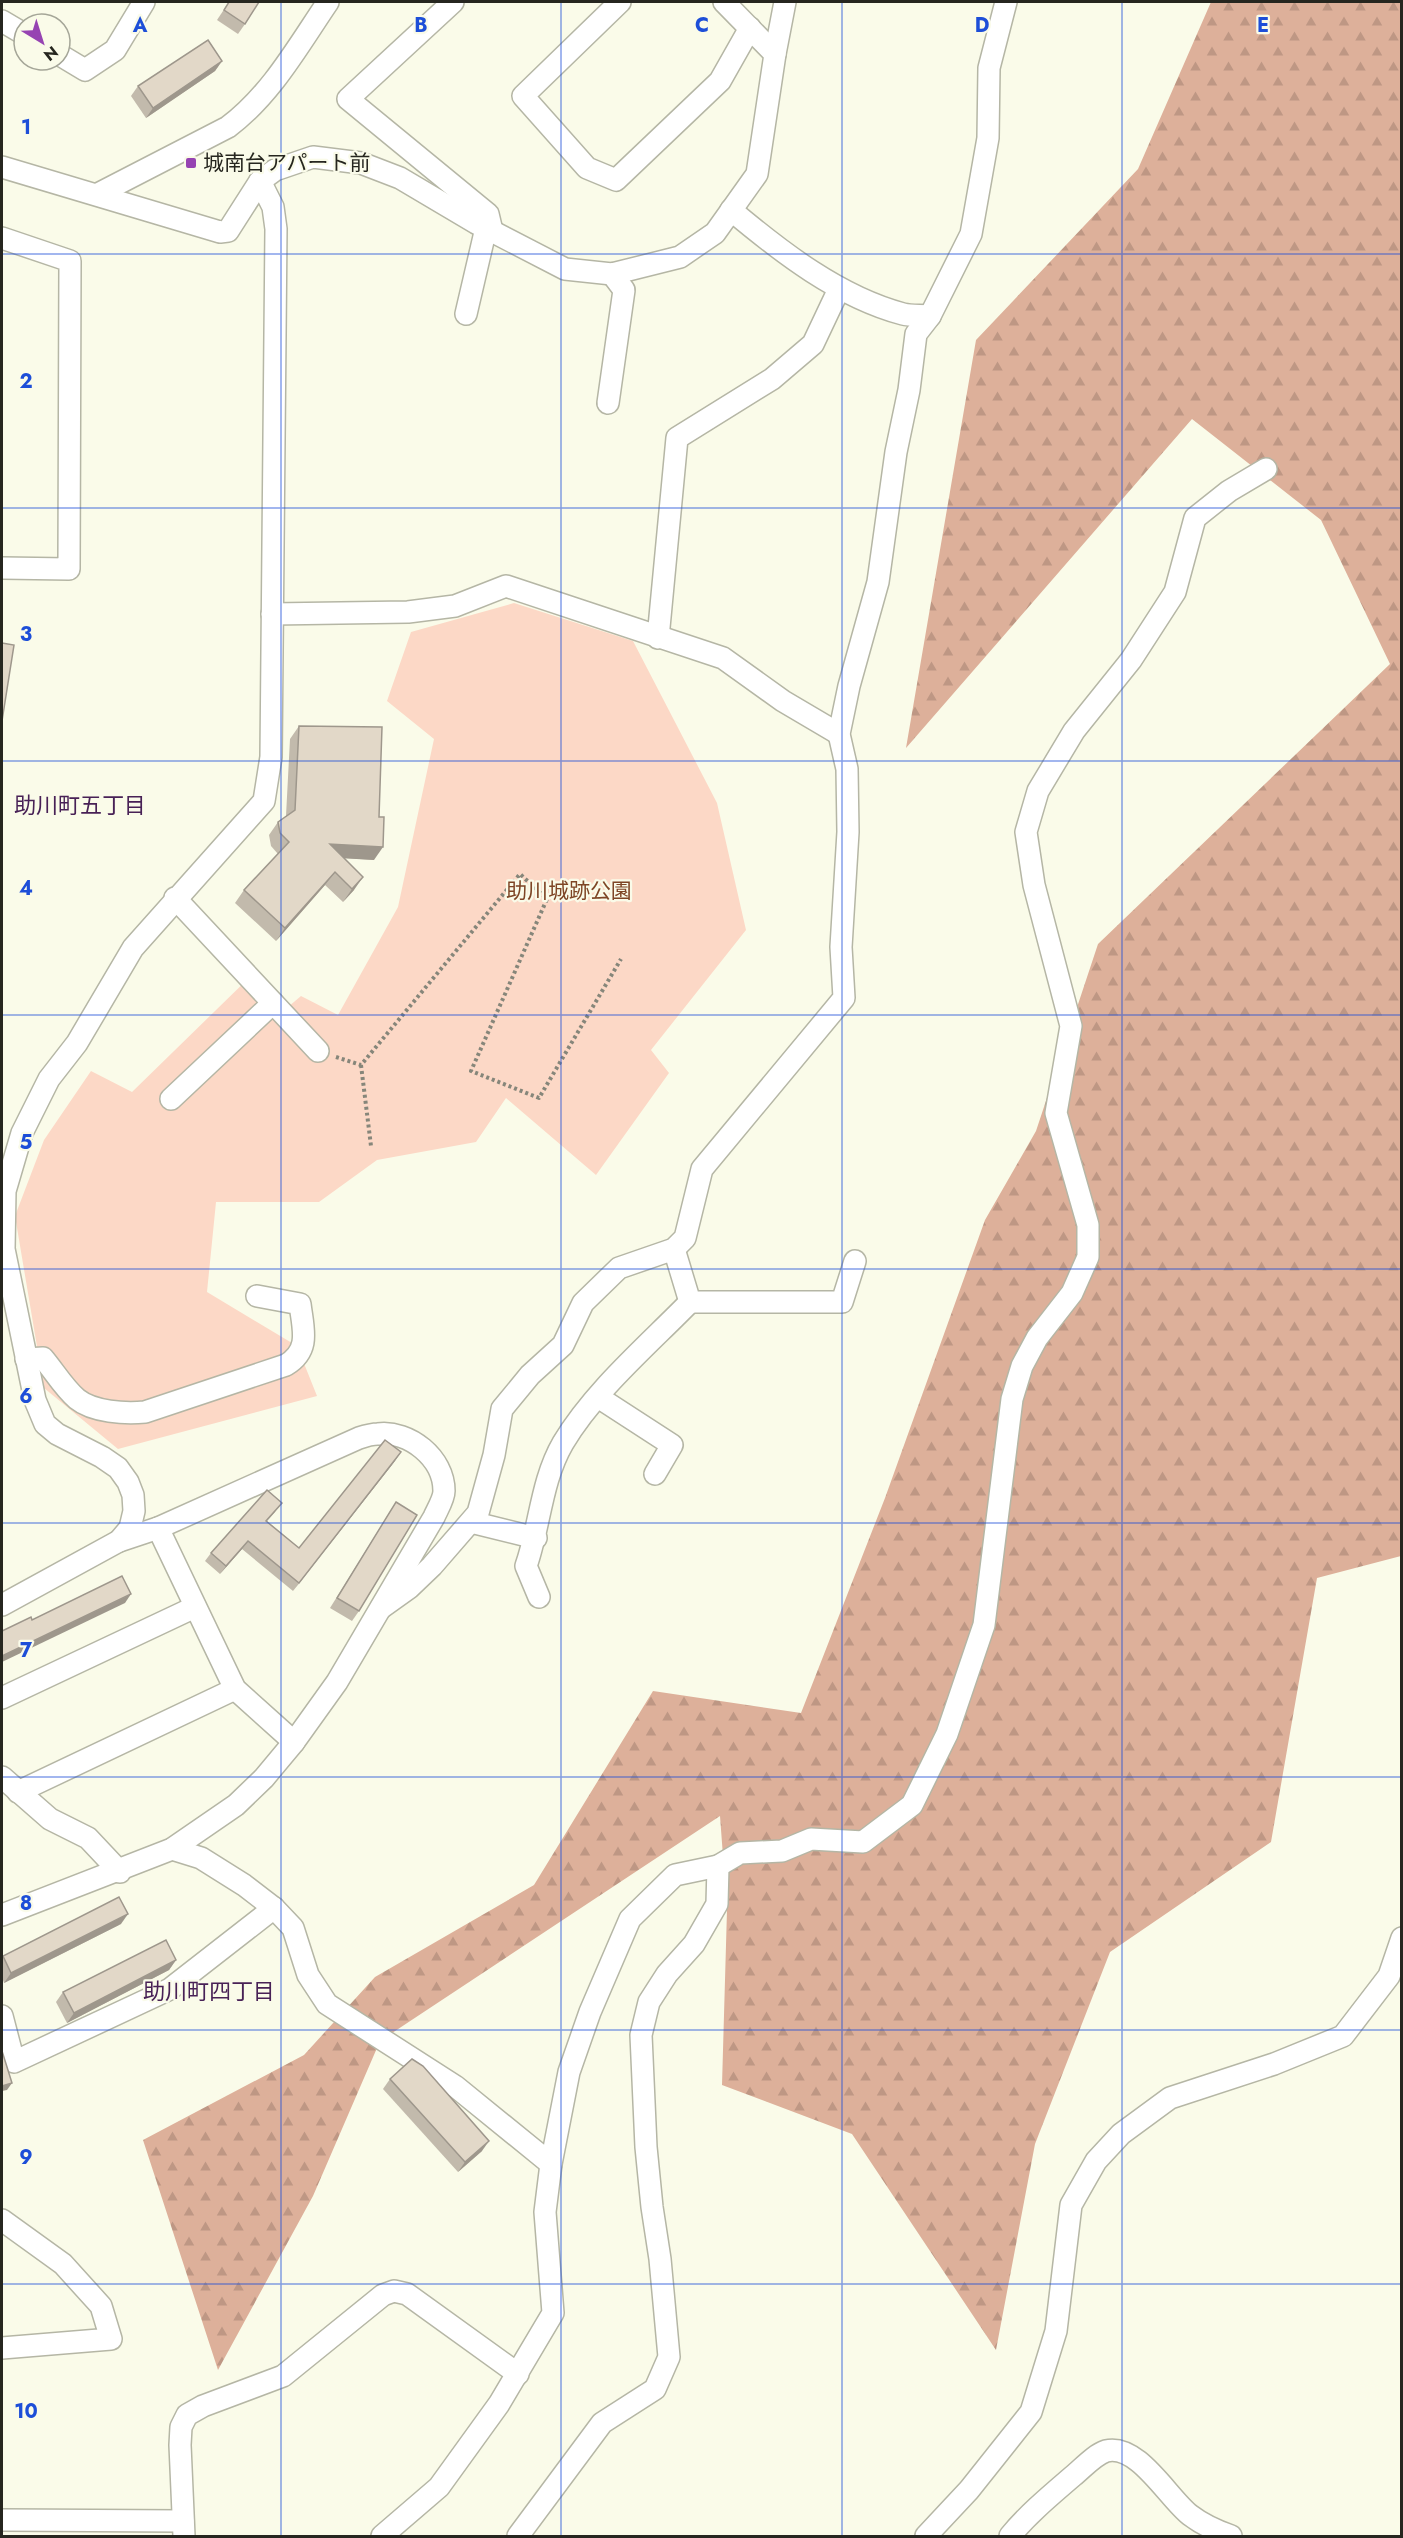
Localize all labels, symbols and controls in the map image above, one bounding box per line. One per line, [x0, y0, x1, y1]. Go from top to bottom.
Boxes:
text: A [132, 11, 148, 40]
text: B [414, 11, 428, 40]
text: C [695, 11, 709, 40]
text: D [975, 11, 989, 40]
text: E [1257, 11, 1269, 40]
north arrow [12, 12, 72, 72]
text: N [39, 40, 63, 66]
text: 1 [21, 113, 31, 142]
place label: 城南台アパート前 [203, 148, 371, 178]
marker: 城南台アパート前 [184, 156, 198, 170]
text: 2 [19, 367, 33, 396]
text: 3 [20, 620, 32, 649]
district label: 助川町五丁目 [14, 789, 146, 821]
text: 4 [19, 874, 33, 903]
park label: 助川城跡公園 [506, 876, 632, 906]
text: 5 [20, 1128, 33, 1157]
text: 6 [19, 1382, 33, 1411]
text: 7 [20, 1636, 33, 1665]
text: 8 [20, 1889, 32, 1918]
district label: 助川町四丁目 [143, 1975, 275, 2007]
text: 9 [19, 2143, 33, 2172]
text: 10 [14, 2397, 38, 2426]

